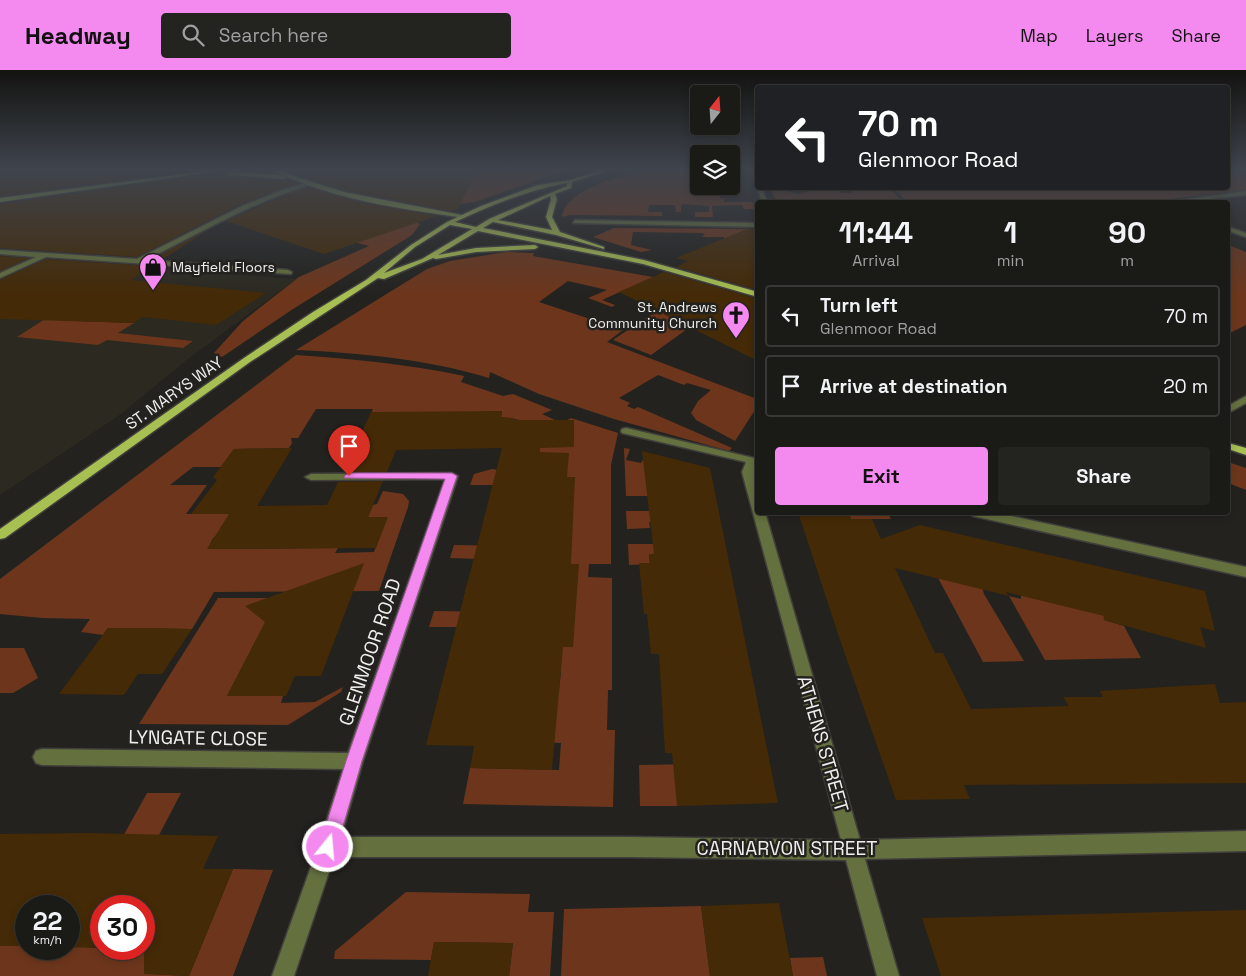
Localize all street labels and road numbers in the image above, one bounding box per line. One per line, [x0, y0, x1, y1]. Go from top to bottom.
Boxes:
street label: ST. MARYS WAY [121, 352, 227, 434]
street label: GLENMOOR ROAD [333, 575, 407, 729]
street label: ATHENS STREET [792, 673, 854, 815]
street label: LYNGATE CLOSE [128, 724, 268, 752]
street label: CARNARVON STREET [697, 836, 877, 861]

